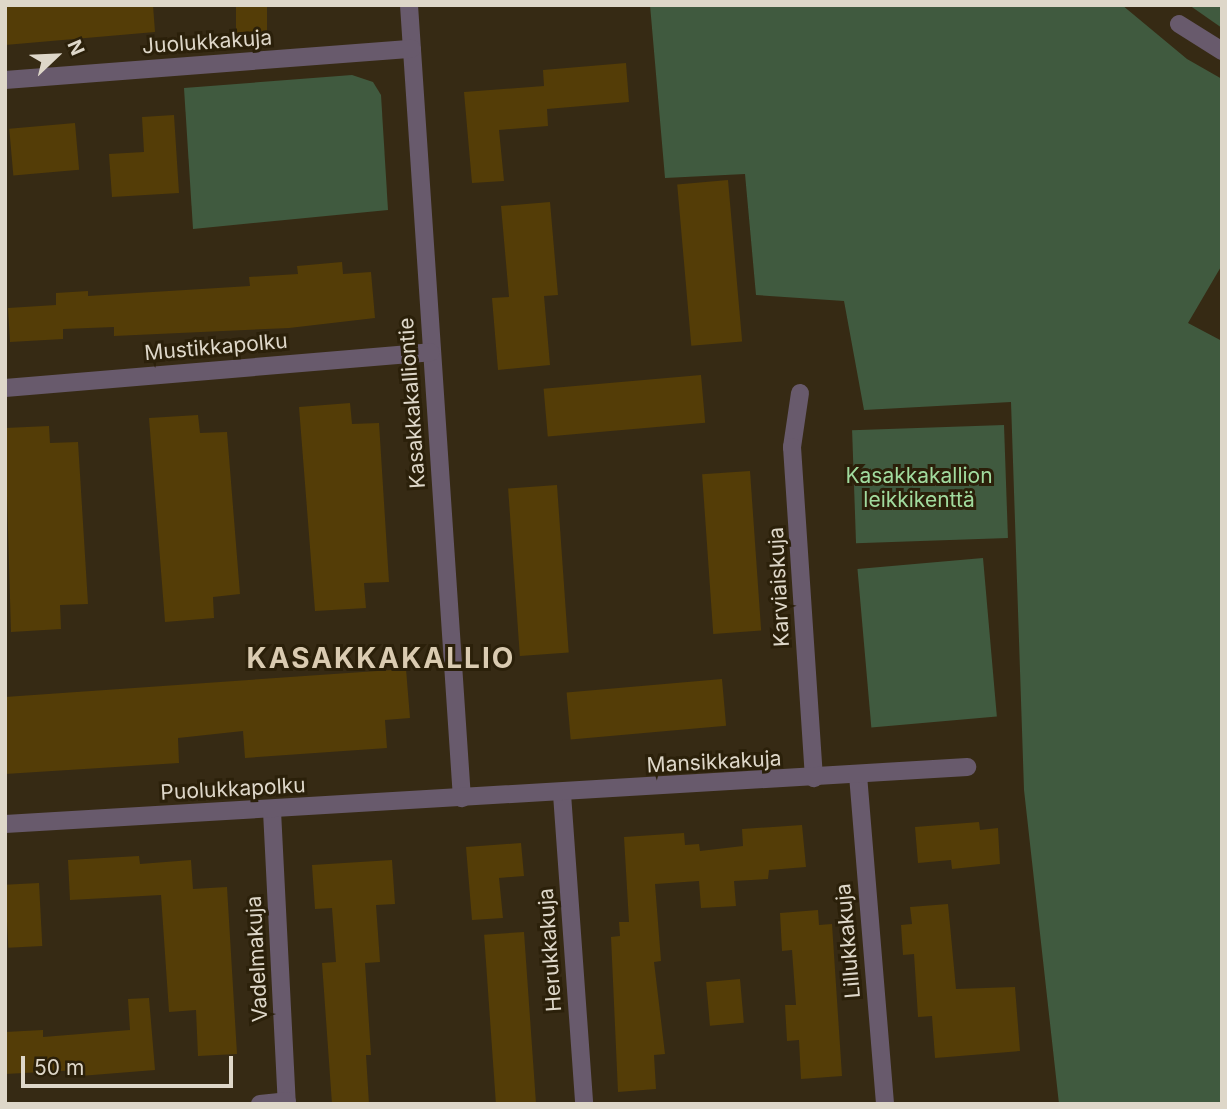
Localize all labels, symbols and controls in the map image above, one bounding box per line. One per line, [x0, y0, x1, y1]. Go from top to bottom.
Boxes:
north arrow [21, 21, 91, 91]
street label: Juolukkakuja [141, 25, 273, 59]
text: N [62, 36, 89, 59]
street label: Kasakkakalliontie [393, 317, 431, 489]
street label: Mustikkapolku [143, 328, 289, 366]
park label: Kasakkakallion leikkikenttä [845, 463, 993, 513]
street label: Karviaiskuja [763, 527, 795, 647]
district label: KASAKKAKALLIO [248, 641, 514, 675]
street label: Mansikkakuja [646, 746, 782, 778]
street label: Puolukkapolku [160, 773, 306, 805]
street label: Lillukkakuja [830, 883, 866, 999]
street label: Herukkakuja [533, 887, 567, 1013]
street label: Vadelmakuja [241, 895, 273, 1023]
scale bar [24, 1042, 236, 1086]
text: 50 m [34, 1055, 84, 1080]

